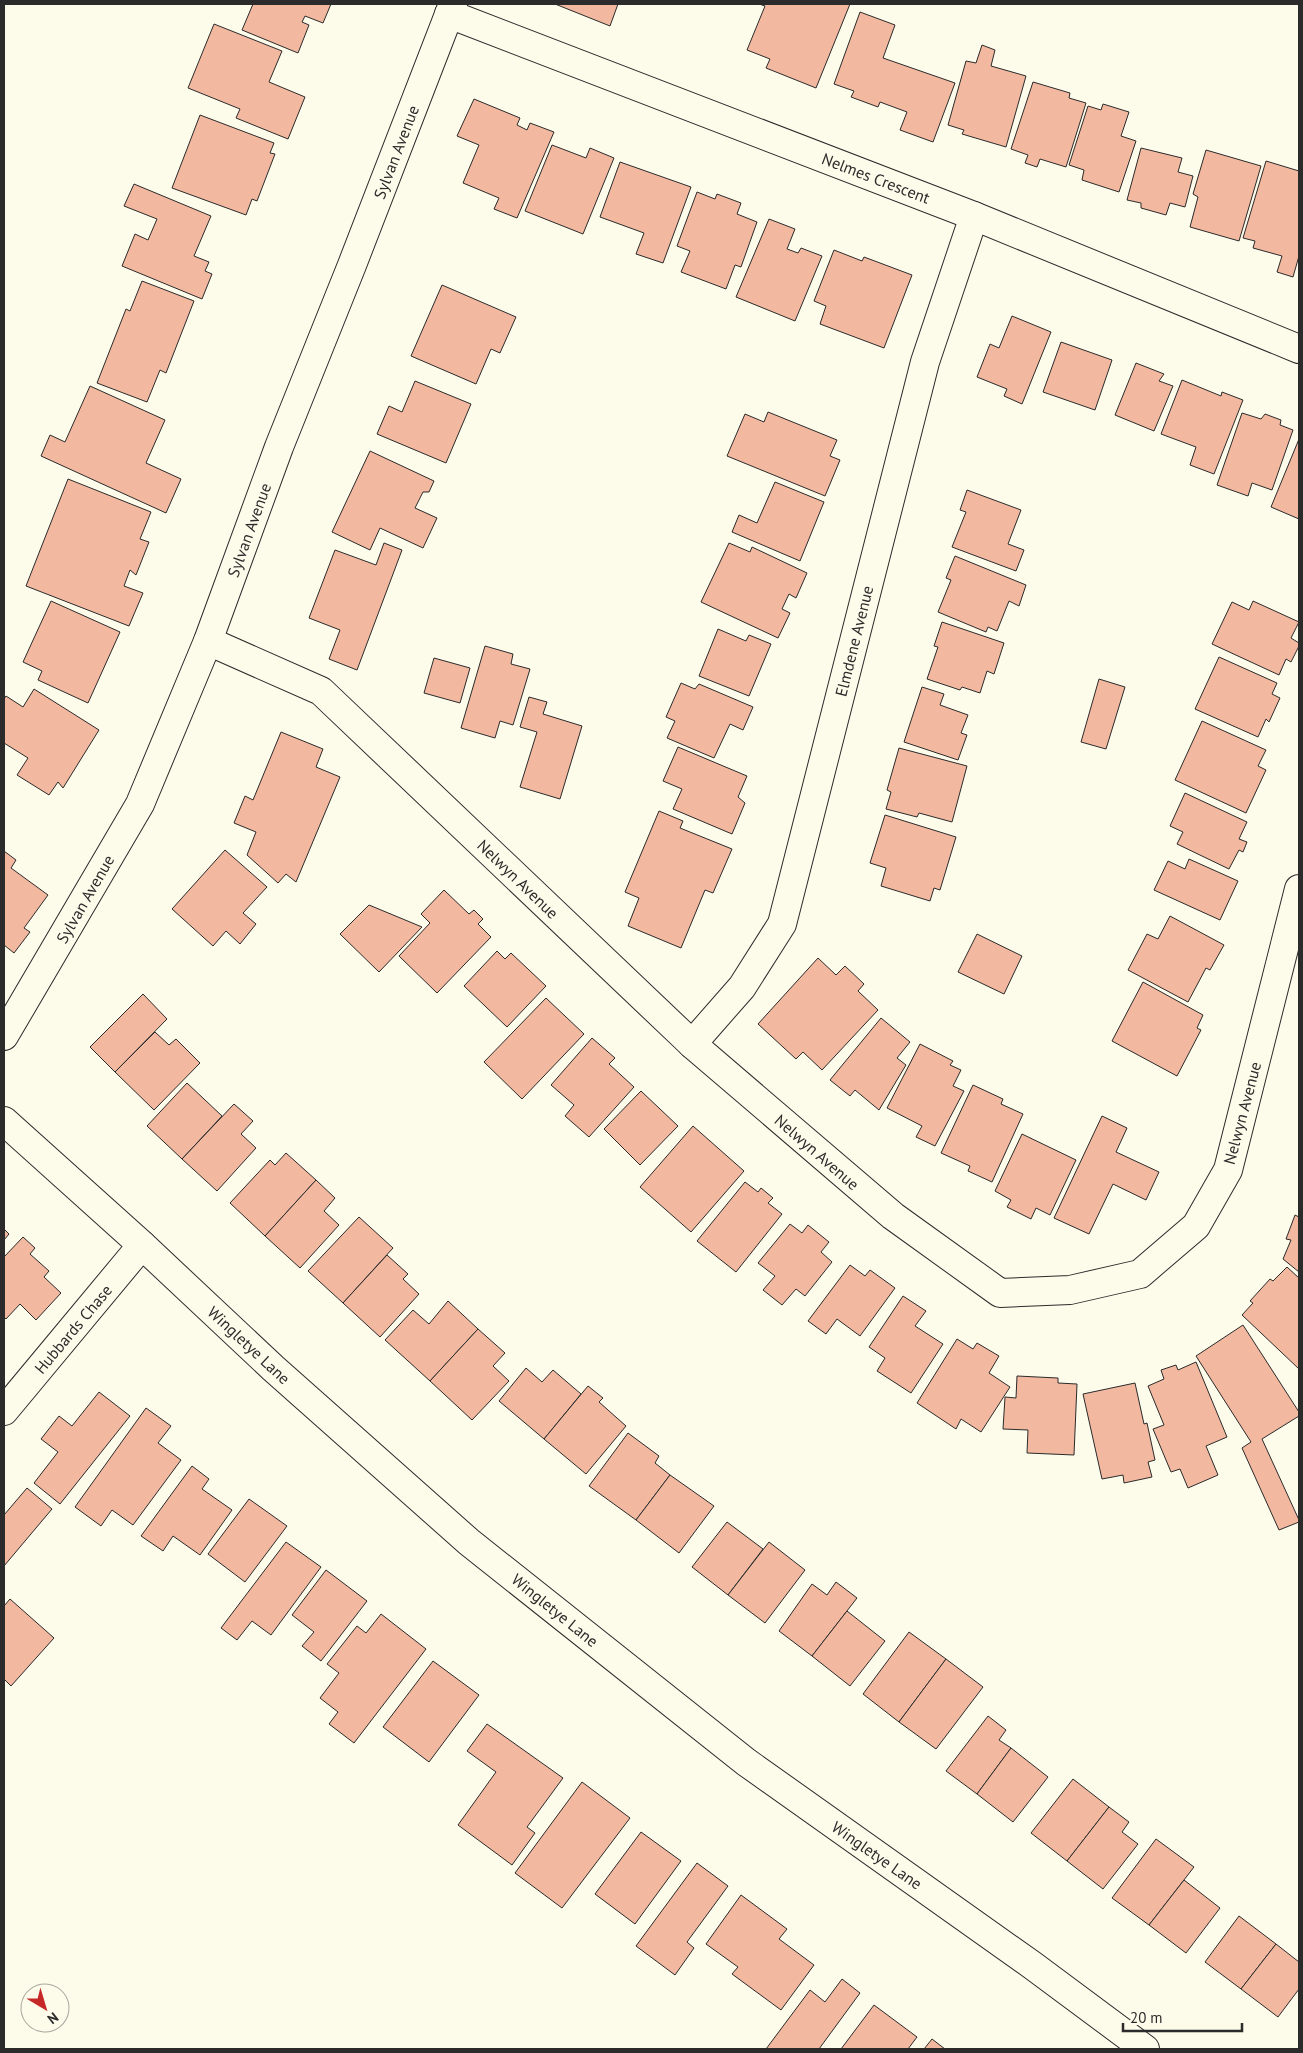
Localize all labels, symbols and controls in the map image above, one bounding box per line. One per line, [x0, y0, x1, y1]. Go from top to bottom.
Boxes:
street label: Sylvan Avenue [369, 102, 423, 202]
street label: Nelmes Crescent [819, 148, 933, 208]
street label: Sylvan Avenue [223, 480, 275, 580]
street label: Elmdene Avenue [831, 583, 877, 699]
street label: Nelwyn Avenue [473, 835, 563, 923]
street label: Sylvan Avenue [52, 851, 118, 947]
street label: Nelwyn Avenue [1219, 1060, 1265, 1166]
street label: Nelwyn Avenue [771, 1110, 863, 1194]
street label: Hubbards Chase [30, 1280, 116, 1378]
street label: Wingletye Lane [204, 1302, 294, 1388]
street label: Wingletye Lane [508, 1569, 602, 1651]
street label: Wingletye Lane [828, 1817, 926, 1893]
north arrow [20, 1983, 70, 2033]
scale bar [1123, 2000, 1242, 2032]
text: N [44, 2008, 62, 2028]
text: 20 m [1130, 2008, 1163, 2027]

